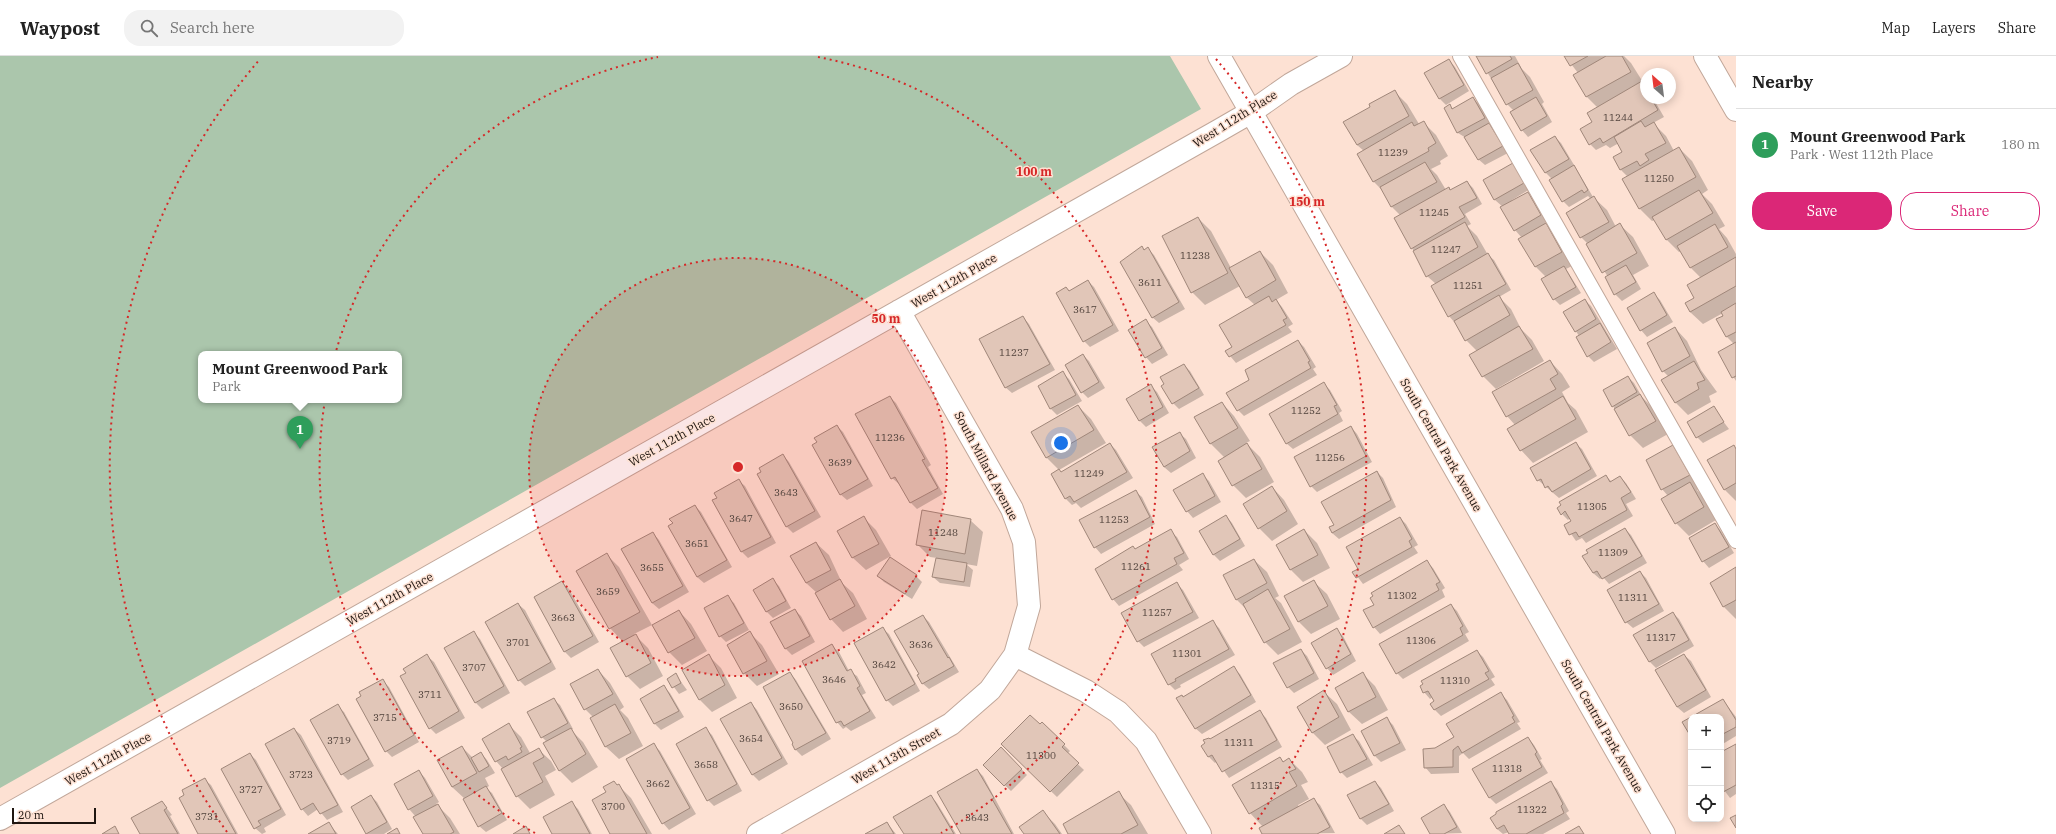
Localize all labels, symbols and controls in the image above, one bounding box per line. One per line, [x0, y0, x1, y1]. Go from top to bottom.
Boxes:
search box [124, 10, 404, 46]
text: Waypost [20, 16, 100, 40]
icon: search [138, 17, 160, 39]
text: Search here [170, 18, 254, 37]
text: Map [1882, 19, 1910, 37]
text: Layers [1932, 19, 1976, 37]
text: Share [1998, 19, 2036, 37]
north arrow [1640, 68, 1676, 104]
text: Nearby [1752, 71, 1813, 93]
street label: West 112th Place [1190, 87, 1280, 151]
house number: 11244 [1603, 111, 1633, 124]
text: Mount Greenwood Park [1790, 127, 1965, 146]
text: 1 [1761, 136, 1769, 153]
text: 180 m [2001, 136, 2040, 153]
house number: 11239 [1378, 146, 1408, 159]
text: Park · West 112th Place [1790, 146, 1933, 163]
text: 100 m [1016, 164, 1052, 179]
house number: 11250 [1644, 172, 1674, 185]
button: Save [1752, 192, 1892, 230]
button: Share [1900, 192, 2040, 230]
text: 150 m [1289, 194, 1325, 209]
house number: 11245 [1419, 206, 1449, 219]
house number: 11247 [1431, 243, 1461, 256]
house number: 11238 [1180, 249, 1210, 262]
street label: West 112th Place [908, 250, 999, 311]
house number: 3611 [1138, 276, 1162, 289]
house number: 11251 [1453, 279, 1483, 292]
house number: 3617 [1073, 303, 1097, 316]
text: 50 m [872, 311, 901, 326]
house number: 11237 [999, 346, 1029, 359]
popup [198, 351, 402, 403]
text: Mount Greenwood Park [212, 359, 388, 378]
street label: South Central Park Avenue [1397, 376, 1486, 514]
text: Park [212, 378, 241, 395]
house number: 11252 [1291, 404, 1321, 417]
street label: South Millard Avenue [951, 409, 1022, 523]
street label: West 112th Place [626, 410, 718, 470]
pin: 1 [287, 416, 313, 449]
house number: 11236 [875, 431, 905, 444]
your location [1051, 433, 1071, 453]
house number: 11256 [1315, 451, 1345, 464]
house number: 3639 [828, 456, 852, 469]
centre of rings [731, 460, 745, 474]
house number: 11249 [1074, 467, 1104, 480]
house number: 3643 [774, 486, 798, 499]
house number: 11305 [1577, 500, 1607, 513]
house number: 3647 [729, 512, 753, 525]
house number: 11253 [1099, 513, 1129, 526]
house number: 11248 [928, 526, 958, 539]
house number: 3651 [685, 537, 709, 550]
house number: 11309 [1598, 546, 1628, 559]
house number: 11261 [1121, 560, 1151, 573]
house number: 3655 [640, 561, 664, 574]
street label: West 112th Place [344, 569, 436, 629]
house number: 3659 [596, 585, 620, 598]
house number: 11302 [1387, 589, 1417, 602]
house number: 11311 [1618, 591, 1648, 604]
house number: 11257 [1142, 606, 1172, 619]
house number: 3663 [551, 611, 575, 624]
house number: 11317 [1646, 631, 1676, 644]
house number: 11306 [1406, 634, 1436, 647]
house number: 3701 [506, 636, 530, 649]
house number: 3636 [909, 638, 933, 651]
house number: 11301 [1172, 647, 1202, 660]
street label: South Central Park Avenue [1558, 657, 1647, 795]
house number: 3642 [872, 658, 896, 671]
house number: 3707 [462, 661, 486, 674]
house number: 3646 [822, 673, 846, 686]
house number: 11310 [1440, 674, 1470, 687]
house number: 3711 [418, 688, 442, 701]
house number: 3650 [779, 700, 803, 713]
house number: 3715 [373, 711, 397, 724]
map controls [1688, 714, 1724, 822]
button: + [1688, 714, 1724, 750]
street label: West 113th Street [849, 724, 943, 787]
street label: West 112th Place [62, 729, 154, 789]
house number: 3654 [739, 732, 763, 745]
house number: 3719 [327, 734, 351, 747]
house number: 11311 [1224, 736, 1254, 749]
house number: 11300 [1026, 749, 1056, 762]
button: − [1688, 750, 1724, 786]
house number: 3658 [694, 758, 718, 771]
house number: 11318 [1492, 762, 1522, 775]
house number: 3723 [289, 768, 313, 781]
house number: 3662 [646, 777, 670, 790]
house number: 11315 [1250, 779, 1280, 792]
house number: 3727 [239, 783, 263, 796]
button: locate [1688, 786, 1724, 822]
house number: 3700 [601, 800, 625, 813]
house number: 11322 [1517, 803, 1547, 816]
scale bar [12, 806, 96, 825]
text: 20 m [18, 808, 44, 822]
house number: 3731 [195, 810, 219, 823]
house number: 3643 [965, 811, 989, 824]

